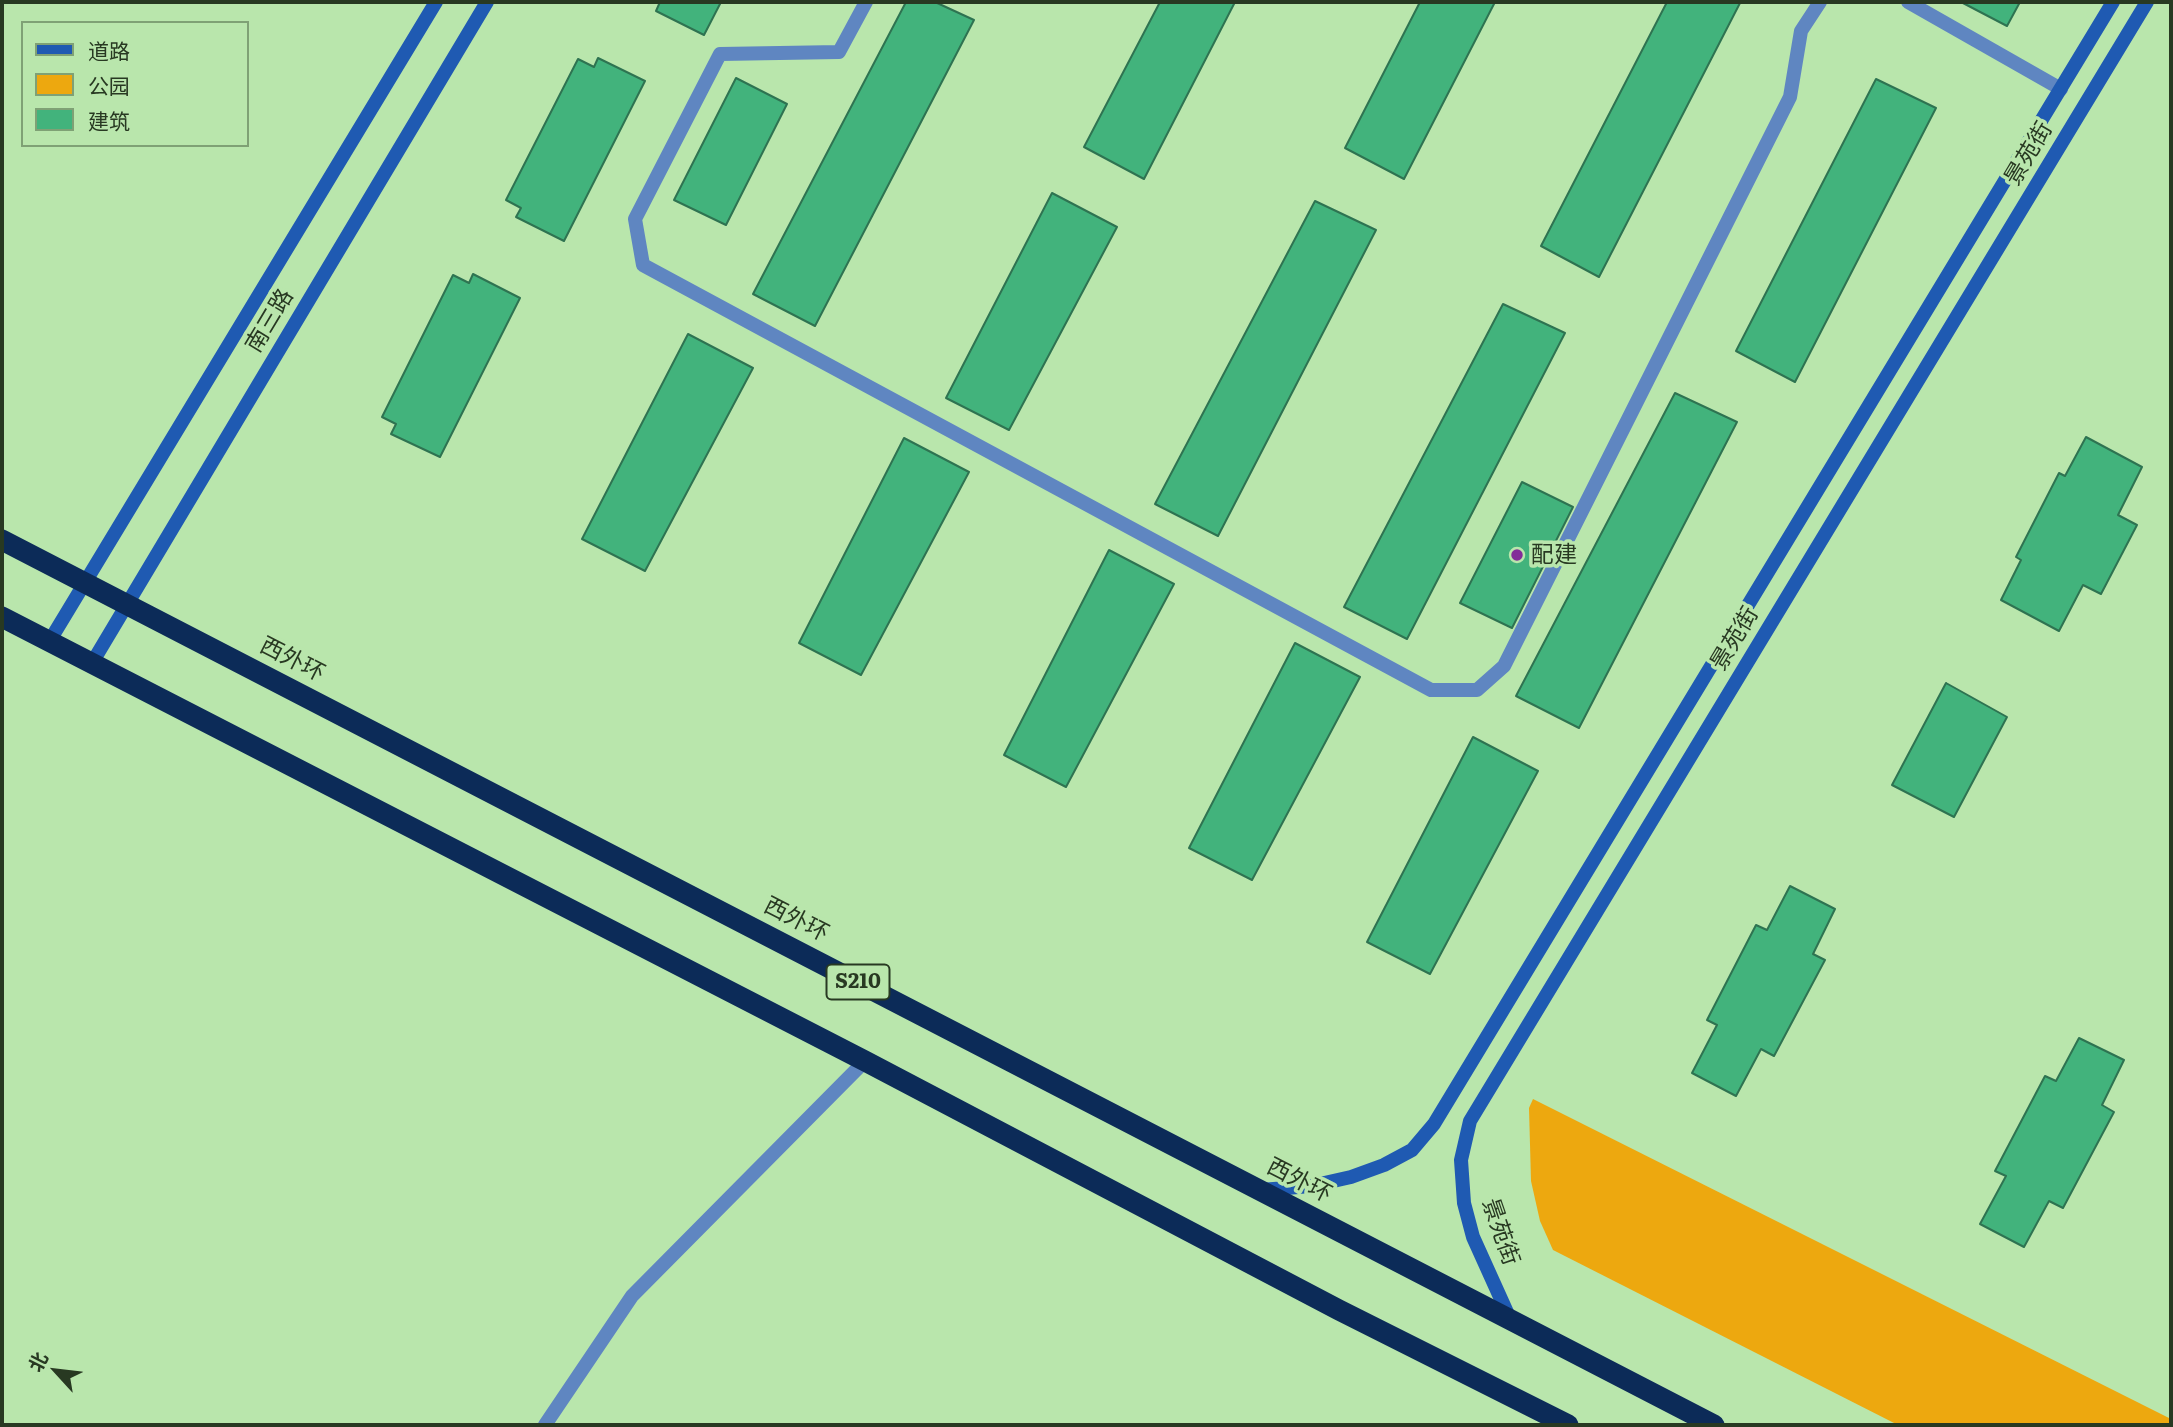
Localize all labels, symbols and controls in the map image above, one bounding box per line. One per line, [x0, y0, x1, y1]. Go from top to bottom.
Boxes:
legend [21, 21, 248, 147]
text: 道路 [88, 34, 130, 65]
text: 公园 [88, 69, 130, 100]
text: 建筑 [88, 104, 130, 135]
street label: 景苑街 [1999, 117, 2059, 191]
street label: 南三路 [240, 284, 300, 358]
place label: 配建 [1531, 541, 1577, 569]
marker: 配建 [1509, 547, 1525, 563]
street label: 景苑街 [1705, 602, 1765, 676]
street label: 西外环 [255, 632, 329, 688]
street label: 西外环 [759, 892, 833, 948]
road number: S210 [826, 964, 890, 1000]
street label: 西外环 [1262, 1153, 1336, 1209]
street label: 景苑街 [1476, 1195, 1524, 1269]
north arrow [21, 1336, 91, 1406]
text: 北 [20, 1347, 54, 1376]

